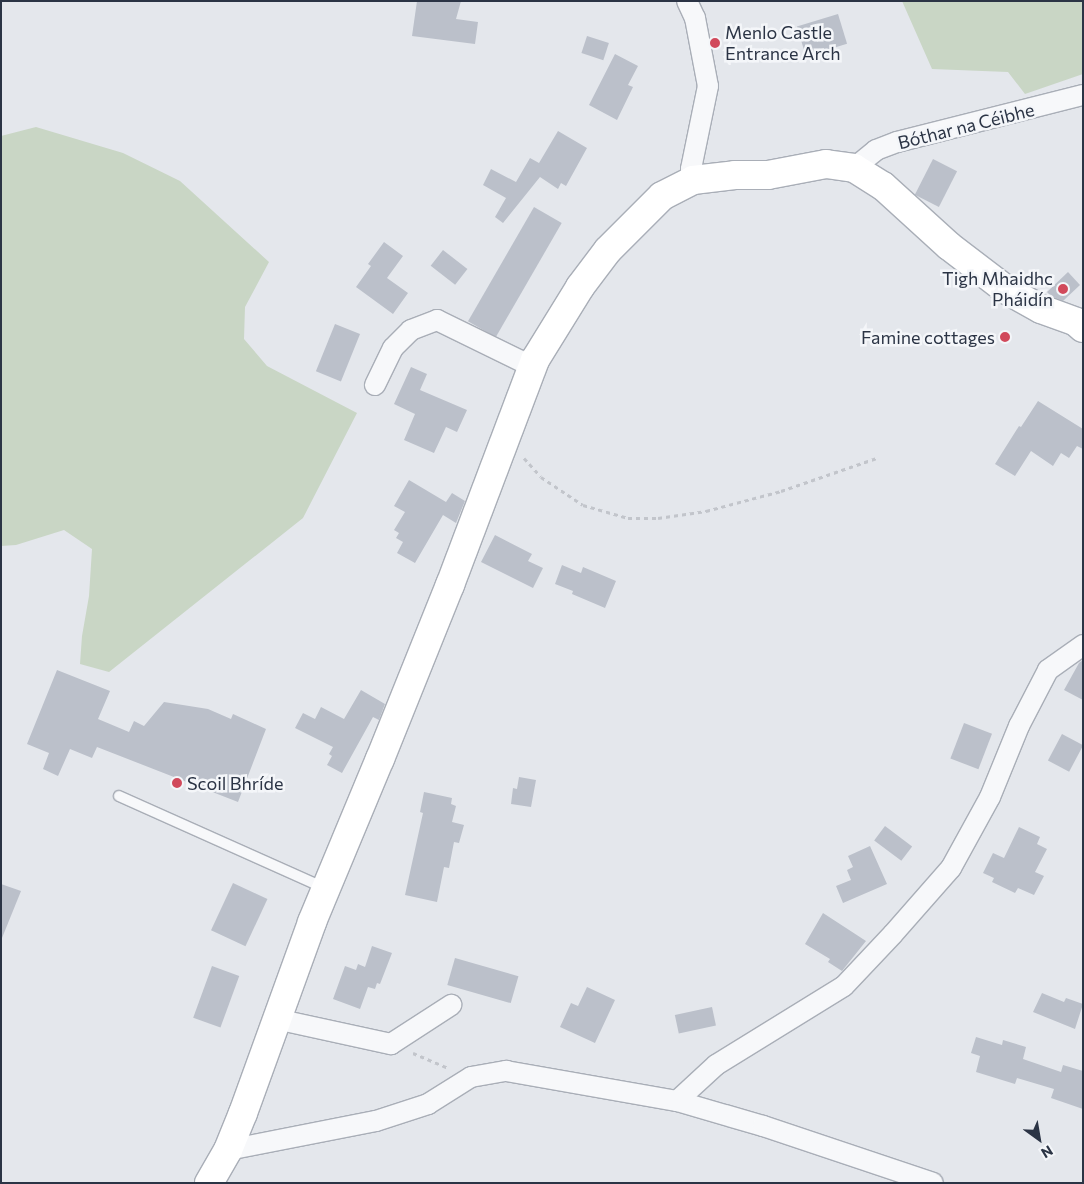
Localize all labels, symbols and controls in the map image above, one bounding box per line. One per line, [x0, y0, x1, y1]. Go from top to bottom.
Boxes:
place label: Menlo Castle Entrance Arch [725, 22, 840, 64]
marker: Menlo Castle Entrance Arch [709, 37, 721, 49]
street label: Bóthar na Céibhe [895, 99, 1037, 153]
place label: Tigh Mhaidhc Pháidín [942, 268, 1053, 310]
marker: Tigh Mhaidhc Pháidín [1057, 283, 1069, 295]
place label: Famine cottages [861, 326, 995, 348]
marker: Famine cottages [999, 331, 1011, 343]
place label: Scoil Bhríde [187, 772, 283, 794]
marker: Scoil Bhríde [171, 777, 183, 789]
north arrow [1014, 1114, 1064, 1164]
text: N [1038, 1142, 1056, 1162]

